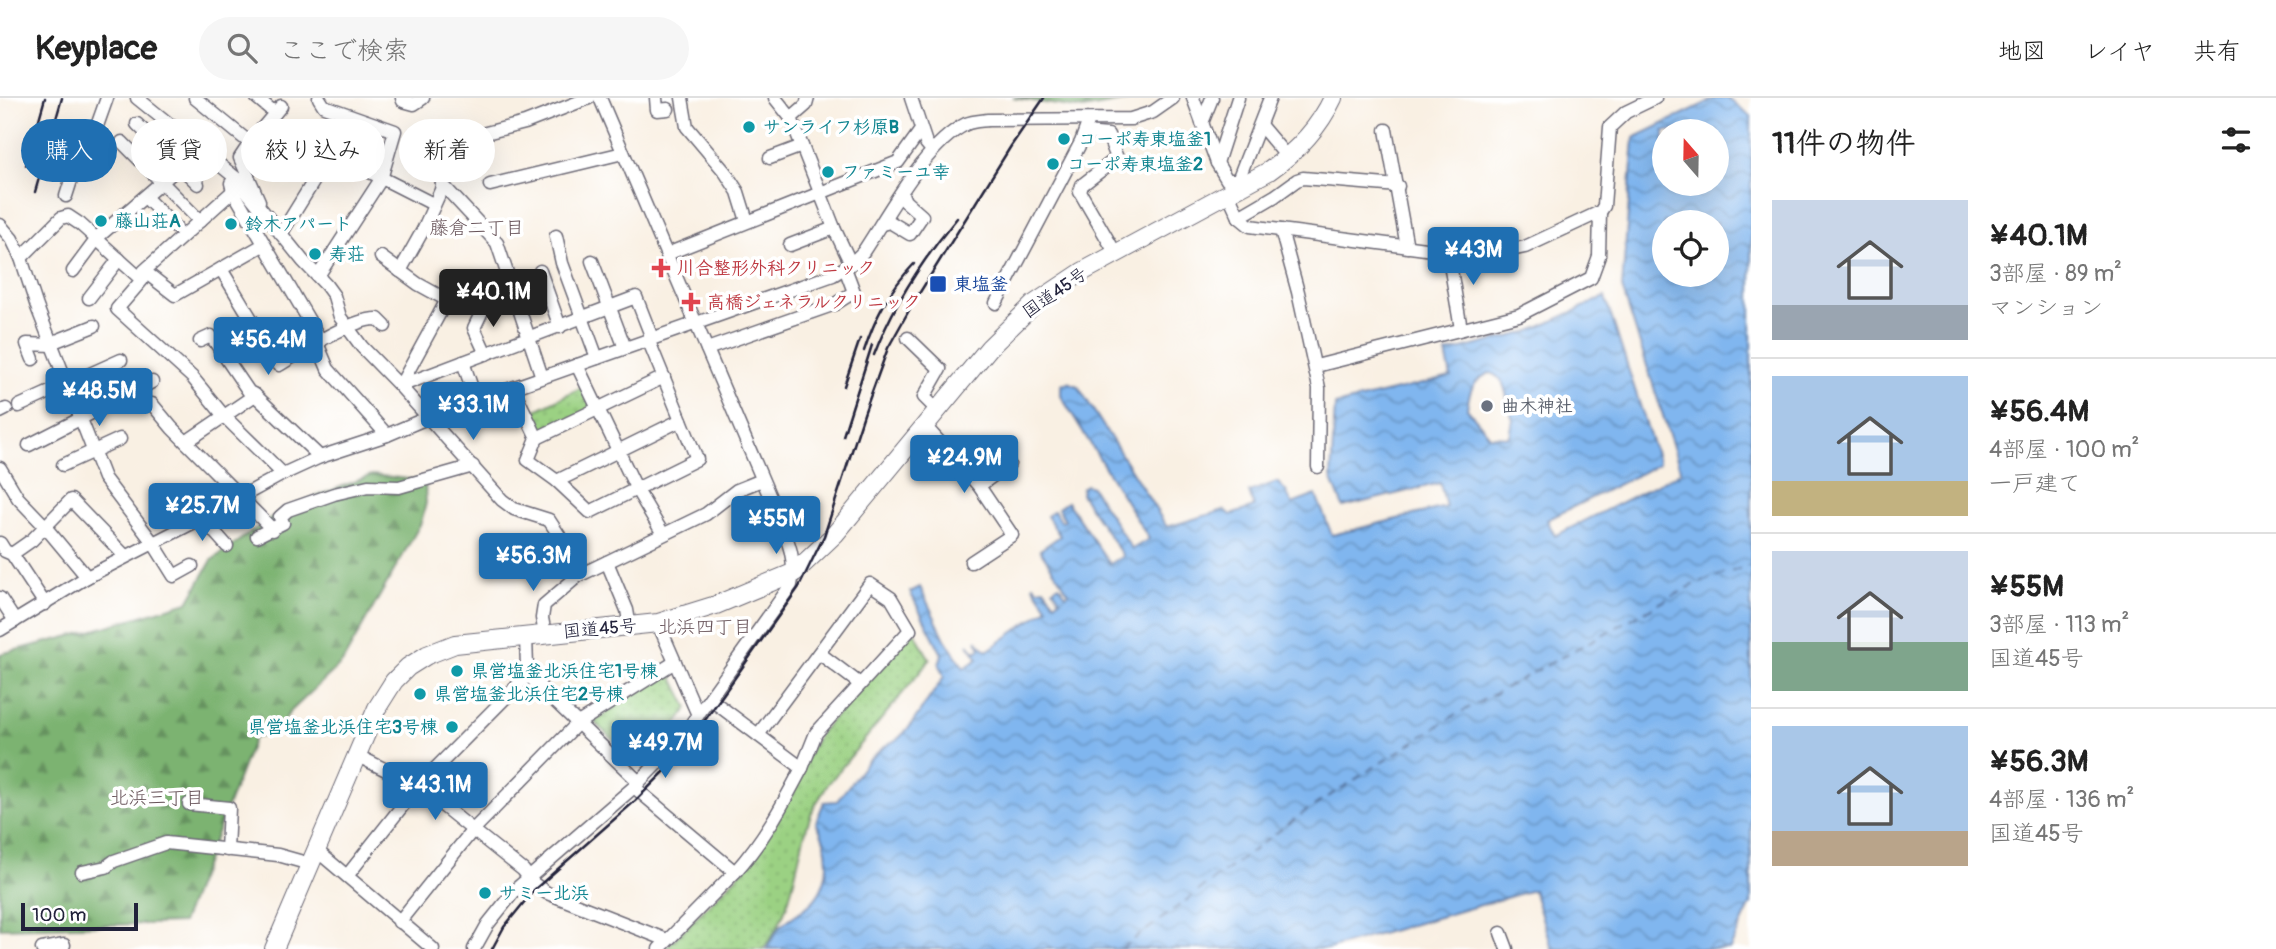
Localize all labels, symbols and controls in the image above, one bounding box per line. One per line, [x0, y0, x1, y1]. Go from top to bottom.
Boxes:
search box [199, 17, 689, 80]
text: Keyplace [35, 28, 157, 69]
icon: search [223, 29, 261, 67]
text: ここで検索 [279, 35, 409, 67]
text: 地図 [1998, 37, 2046, 66]
text: レイヤ [2084, 37, 2155, 66]
text: 共有 [2193, 37, 2241, 66]
place label: サンライフ杉原B [763, 116, 899, 139]
chip: 購入 [21, 119, 117, 182]
chip: 賃貸 [131, 119, 227, 182]
chip: 絞り込み [241, 119, 385, 182]
chip: 新着 [399, 119, 495, 182]
marker: サンライフ杉原B [741, 119, 757, 135]
north arrow [1652, 119, 1729, 196]
map controls [1652, 119, 1729, 287]
icon: filters [2217, 121, 2255, 159]
text: 11件の物件 [1772, 125, 1915, 162]
place label: コーポ寿東塩釜1 [1078, 128, 1211, 151]
marker: コーポ寿東塩釜1 [1056, 131, 1072, 147]
place label: コーポ寿東塩釜2 [1067, 153, 1203, 176]
marker: コーポ寿東塩釜2 [1045, 156, 1061, 172]
place label: ファミーユ幸 [842, 161, 950, 184]
marker: ファミーユ幸 [820, 164, 836, 180]
place label: 藤山荘A [115, 210, 181, 233]
button: locate [1652, 210, 1729, 287]
marker: 藤山荘A [93, 213, 109, 229]
place label: 鈴木アパート [245, 213, 352, 236]
marker: 鈴木アパート [223, 216, 239, 232]
district label: 藤倉二丁目 [429, 216, 525, 240]
text: ¥40.1M [1989, 217, 2088, 254]
pin: ¥43M [1432, 228, 1514, 287]
icon: home [1828, 228, 1912, 312]
text: ¥43M [1444, 235, 1502, 264]
place label: 寿荘 [329, 243, 365, 266]
marker: 寿荘 [307, 246, 323, 262]
place label: 川合整形外科クリニック [677, 257, 875, 280]
marker: 川合整形外科クリニック [651, 258, 671, 278]
text: 3部屋 · 89 m² [1989, 259, 2122, 288]
street label: 国道45号 [1018, 262, 1092, 324]
pin: ¥40.1M [436, 270, 550, 329]
place label: 東塩釜 [954, 273, 1008, 296]
marker: 東塩釜 [928, 274, 948, 294]
text: ¥40.1M [455, 277, 531, 306]
place label: 高橋ジェネラルクリニック [707, 291, 921, 314]
marker: 高橋ジェネラルクリニック [681, 292, 701, 312]
text: マンション [1989, 293, 2103, 322]
pin: ¥56.4M [211, 317, 325, 377]
text: ¥56.4M [230, 325, 306, 354]
pin: ¥48.5M [42, 368, 156, 428]
text: ¥48.5M [62, 376, 136, 405]
pin: ¥33.1M [416, 382, 530, 442]
text: ¥33.1M [437, 390, 509, 419]
text: ¥56.4M [1989, 393, 2089, 430]
place label: 曲木神社 [1501, 395, 1573, 418]
marker: 曲木神社 [1479, 398, 1495, 414]
icon: home [1828, 404, 1912, 488]
text: 4部屋 · 100 m² [1989, 435, 2139, 464]
pin: ¥24.9M [907, 436, 1021, 495]
text: ¥24.9M [926, 443, 1002, 472]
text: 一戸建て [1989, 469, 2081, 498]
pin: ¥25.7M [145, 484, 259, 543]
text: ¥25.7M [164, 491, 240, 520]
pin: ¥55M [735, 496, 817, 556]
text: ¥55M [747, 504, 805, 533]
pin: ¥56.3M [476, 533, 590, 593]
text: ¥56.3M [495, 541, 571, 570]
text: ¥55M [1989, 568, 2064, 605]
icon: home [1828, 579, 1912, 663]
text: 3部屋 · 113 m² [1989, 610, 2129, 639]
street label: 国道45号 [562, 614, 638, 644]
district label: 北浜四丁目 [657, 615, 753, 639]
text: 国道45号 [1989, 644, 2084, 673]
place label: 県営塩釜北浜住宅1号棟 [471, 660, 658, 683]
marker: 県営塩釜北浜住宅1号棟 [449, 663, 465, 679]
place label: 県営塩釜北浜住宅2号棟 [434, 683, 624, 706]
marker: 県営塩釜北浜住宅2号棟 [412, 686, 428, 702]
place label: 県営塩釜北浜住宅3号棟 [248, 716, 438, 739]
marker: 県営塩釜北浜住宅3号棟 [444, 719, 460, 735]
pin: ¥49.7M [608, 720, 722, 780]
text: ¥49.7M [628, 728, 702, 757]
text: ¥56.3M [1989, 743, 2088, 780]
icon: home [1828, 754, 1912, 838]
pin: ¥43.1M [378, 762, 492, 822]
text: ¥43.1M [399, 770, 471, 799]
text: 4部屋 · 136 m² [1989, 785, 2134, 814]
district label: 北浜三丁目 [109, 786, 205, 810]
text: 国道45号 [1989, 819, 2084, 848]
place label: サミー北浜 [499, 882, 589, 905]
marker: サミー北浜 [477, 885, 493, 901]
scale bar [21, 900, 138, 932]
text: 100 m [32, 903, 86, 927]

